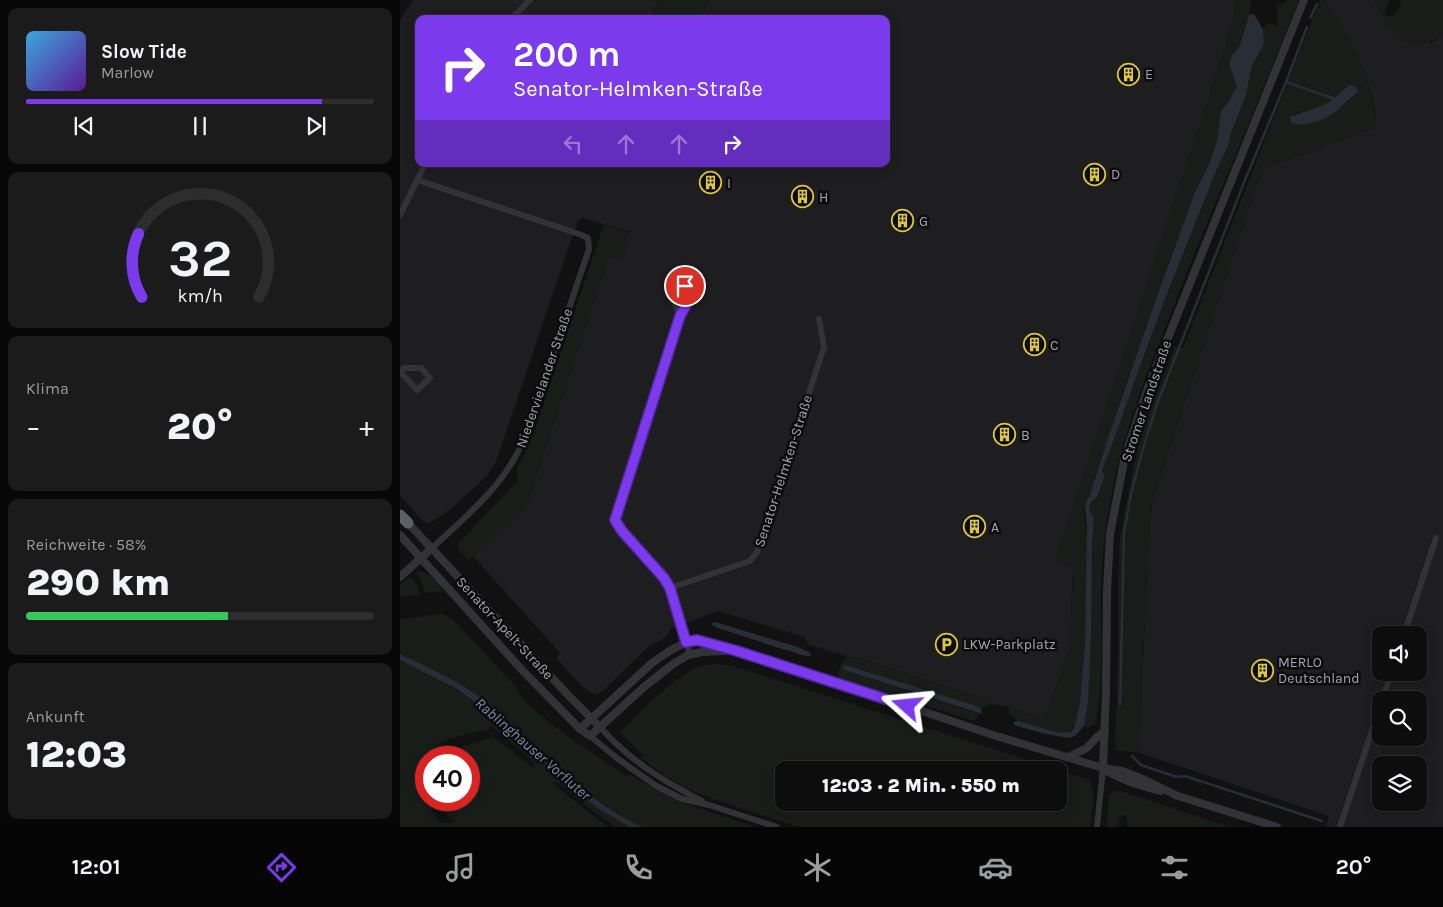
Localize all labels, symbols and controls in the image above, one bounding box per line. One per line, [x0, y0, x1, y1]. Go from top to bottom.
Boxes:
text: 200 m [513, 34, 621, 75]
icon: right [430, 35, 495, 100]
text: Slow Tide [101, 41, 187, 63]
building icon: E [1117, 62, 1141, 86]
text: Marlow [101, 63, 154, 82]
place label: E [1145, 66, 1153, 83]
text: Senator-Helmken-Straße [513, 76, 763, 102]
icon: previous [70, 112, 98, 140]
icon: pause [186, 112, 214, 140]
icon: next [302, 112, 330, 140]
icon: left [559, 130, 587, 158]
icon: ahead [612, 130, 640, 158]
icon: ahead [665, 130, 693, 158]
icon: right [718, 130, 746, 158]
building icon: D [1083, 162, 1107, 186]
place label: D [1111, 166, 1120, 183]
building icon: I [699, 171, 723, 195]
place label: I [727, 175, 731, 192]
building icon: H [791, 185, 815, 209]
place label: H [819, 189, 828, 206]
building icon: G [891, 209, 915, 233]
place label: G [919, 213, 928, 230]
text: 32 [168, 228, 232, 289]
pin [664, 265, 706, 307]
icon: arrive [671, 272, 699, 300]
text: km/h [177, 286, 223, 307]
street label: Niedervielander Straße [513, 306, 576, 450]
building icon: C [1022, 333, 1046, 357]
place label: C [1050, 337, 1059, 354]
street label: Stromer Landstraße [1118, 338, 1175, 464]
text: Klima [26, 379, 69, 398]
street label: Senator-Helmken-Straße [751, 393, 816, 549]
text: 20° [167, 404, 233, 449]
text: − [26, 410, 41, 443]
text: + [359, 410, 374, 443]
building icon: B [993, 423, 1017, 447]
place label: B [1021, 427, 1030, 444]
building icon: A [963, 515, 987, 539]
place label: A [991, 519, 999, 536]
text: Reichweite · 58% [26, 535, 146, 554]
text: 290 km [26, 560, 170, 605]
street label: Senator-Apelt-Straße [453, 573, 557, 683]
map controls [1372, 626, 1427, 811]
button: sound [1372, 626, 1427, 681]
parking icon: LKW-Parkplatz [935, 632, 959, 656]
place label: LKW-Parkplatz [963, 636, 1056, 653]
place label: MERLO Deutschland [1278, 654, 1360, 687]
building icon: MERLO Deutschland [1250, 658, 1274, 682]
position arrow [880, 679, 932, 731]
button: search [1372, 691, 1427, 746]
water label: Rablinghauser Vorfluter [472, 694, 595, 805]
text: Ankunft [26, 707, 85, 726]
text: 12:03 [26, 732, 127, 777]
speed limit sign: 40 [415, 746, 480, 811]
button: layers [1372, 756, 1427, 811]
text: 12:03 · 2 Min. · 550 m [822, 775, 1020, 797]
icon: directions [264, 850, 299, 885]
icon: music [443, 850, 478, 885]
icon: phone [621, 850, 656, 885]
icon: climate [800, 850, 835, 885]
icon: car [978, 850, 1013, 885]
icon: filters [1157, 850, 1192, 885]
text: 12:01 [72, 854, 121, 880]
text: 20° [1335, 854, 1371, 880]

